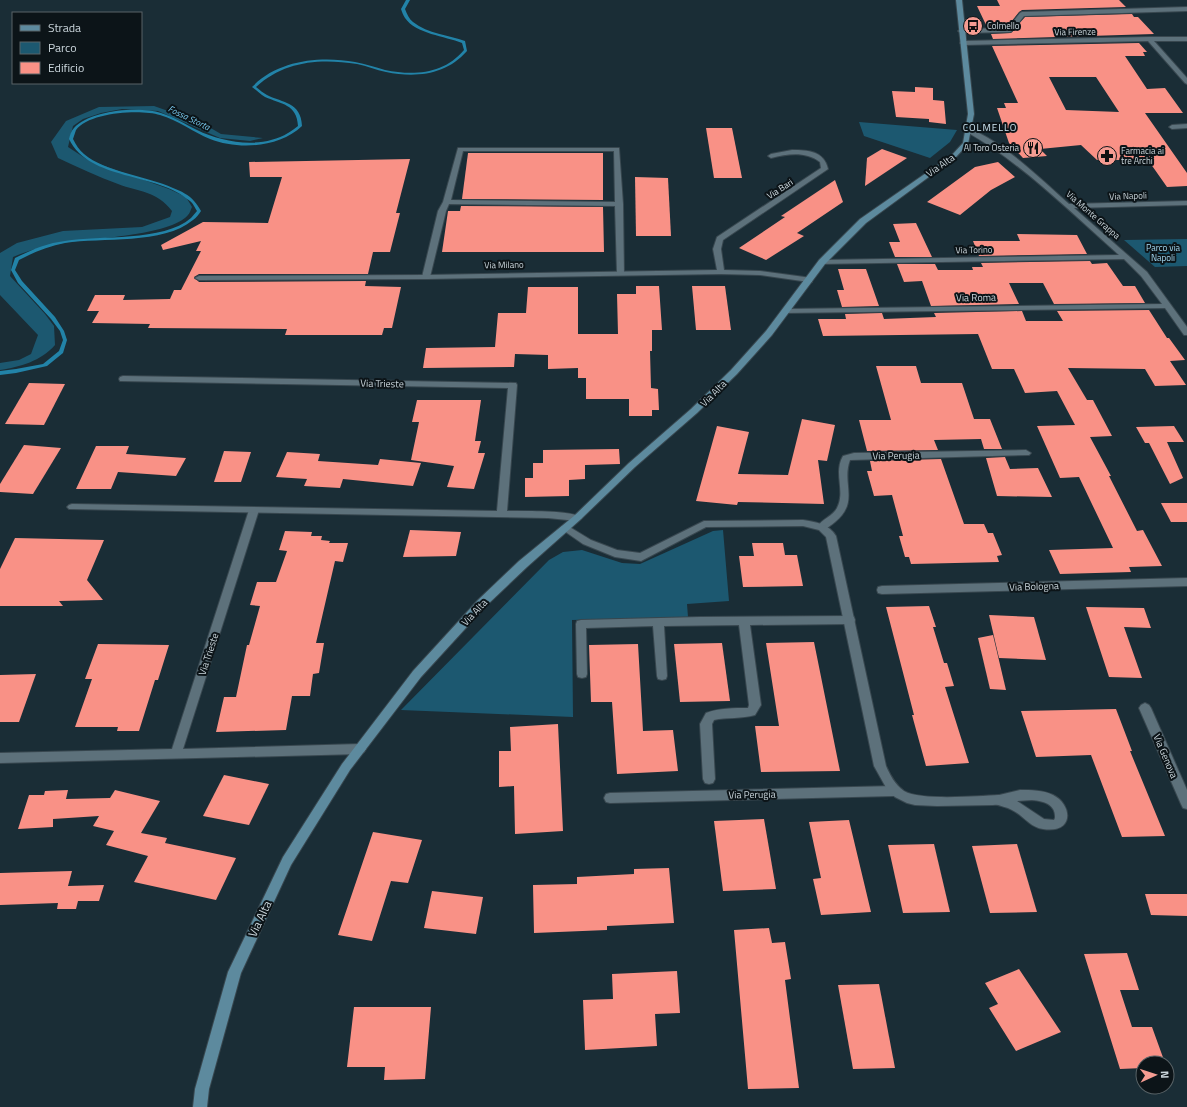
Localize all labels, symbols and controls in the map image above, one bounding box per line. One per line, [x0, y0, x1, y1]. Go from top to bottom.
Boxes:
legend [12, 12, 142, 84]
bus stop icon: Colmello [962, 15, 984, 37]
text: Strada [48, 18, 81, 37]
place label: Colmello [987, 19, 1020, 32]
street label: Via Firenze [1054, 25, 1096, 38]
text: Parco [48, 38, 77, 57]
text: Edificio [48, 58, 84, 77]
water label: Fossa Storta [166, 102, 213, 133]
district label: COLMELLO [963, 120, 1017, 135]
restaurant icon: Al Toro Osteria [1022, 137, 1044, 159]
place label: Al Toro Osteria [964, 141, 1019, 154]
place label: Farmacia ai tre Archi [1121, 144, 1164, 167]
pharmacy icon: Farmacia ai tre Archi [1096, 145, 1118, 167]
street label: Via Alta [923, 150, 958, 181]
street label: Via Bari [764, 175, 795, 202]
street label: Via Monte Grappa [1064, 188, 1123, 242]
street label: Via Napoli [1109, 188, 1147, 203]
park label: Parco via Napoli [1146, 241, 1181, 264]
street label: Via Torino [955, 243, 993, 256]
street label: Via Milano [484, 258, 524, 271]
street label: Via Roma [956, 290, 996, 305]
street label: Via Trieste [360, 376, 404, 391]
street label: Via Alta [697, 377, 730, 410]
street label: Via Perugia [872, 448, 920, 463]
street label: Via Bologna [1009, 578, 1059, 595]
street label: Via Alta [458, 596, 491, 629]
street label: Via Trieste [195, 631, 222, 677]
street label: Via Genova [1150, 732, 1182, 781]
street label: Via Perugia [728, 787, 776, 802]
street label: Via Alta [243, 897, 276, 940]
north arrow [1135, 1055, 1175, 1095]
text: N [1157, 1070, 1173, 1079]

